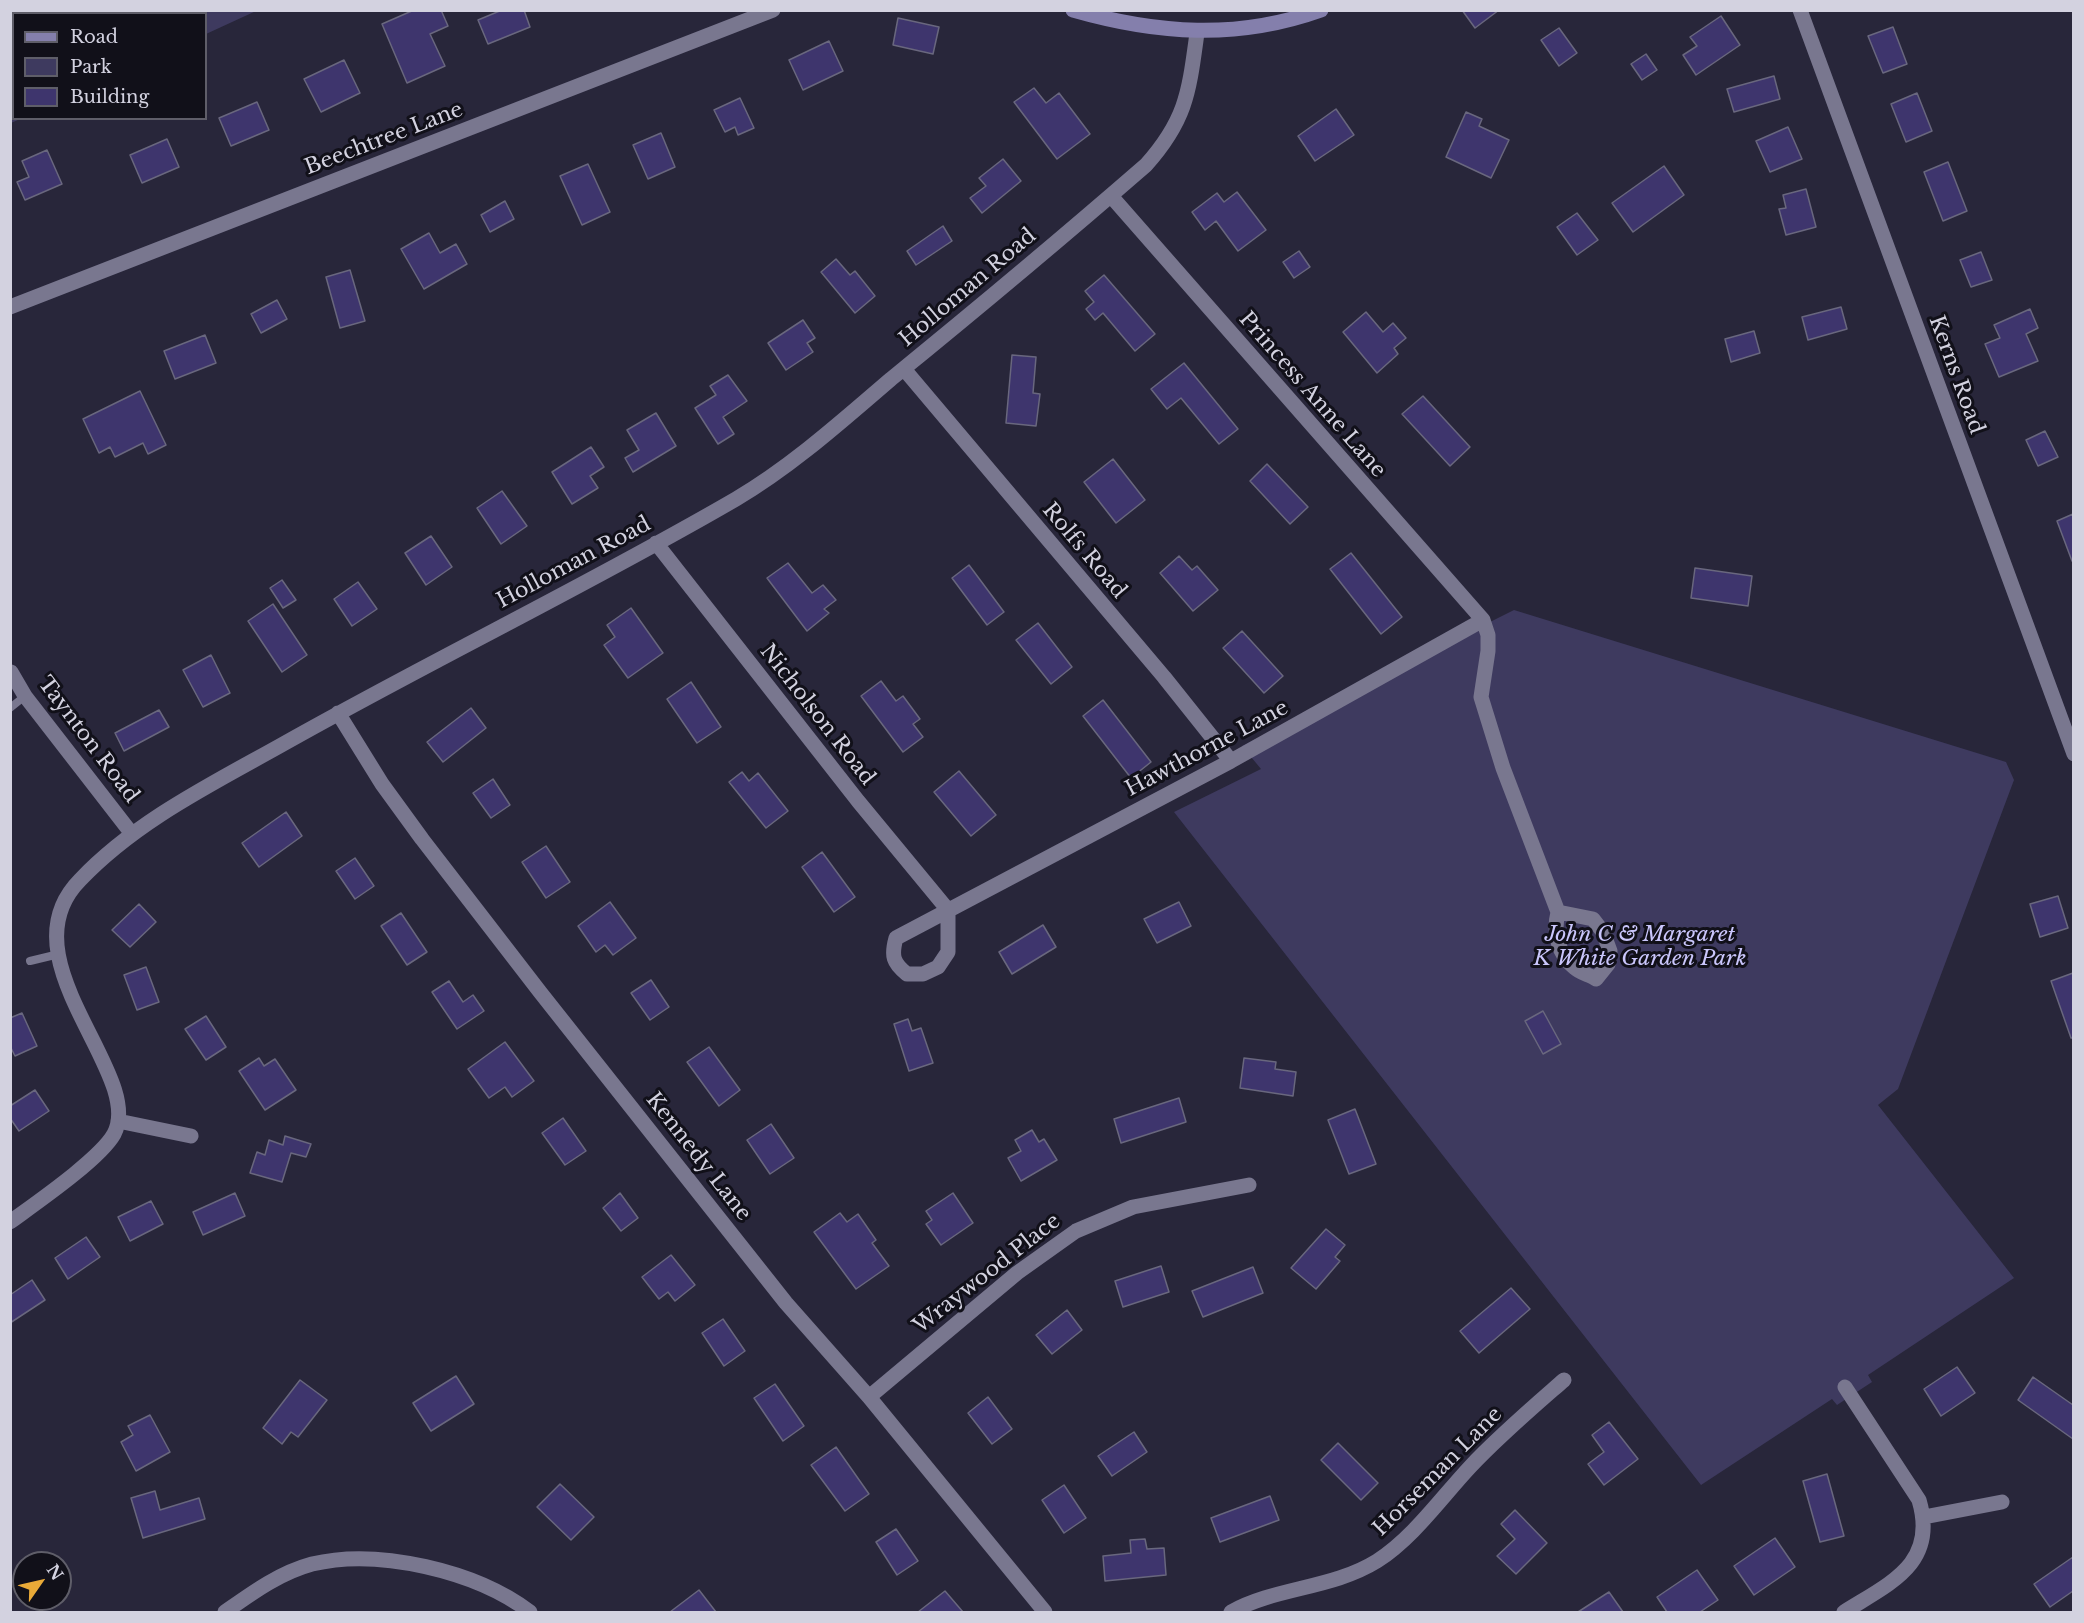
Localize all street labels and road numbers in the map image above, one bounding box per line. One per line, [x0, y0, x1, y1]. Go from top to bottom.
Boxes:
street label: Beechtree Lane [301, 97, 467, 181]
street label: Holloman Road [895, 224, 1041, 352]
street label: Princess Anne Lane [1233, 307, 1391, 483]
street label: Kerns Road [1923, 312, 1989, 438]
street label: Rolfs Road [1037, 498, 1131, 604]
street label: Holloman Road [493, 512, 655, 614]
street label: Nicholson Road [754, 640, 880, 790]
street label: Taynton Road [32, 672, 144, 808]
street label: Hawthorne Lane [1121, 695, 1293, 803]
street label: Kennedy Lane [640, 1088, 756, 1226]
street label: Wraywood Place [908, 1209, 1066, 1339]
street label: Horseman Lane [1368, 1402, 1508, 1542]

